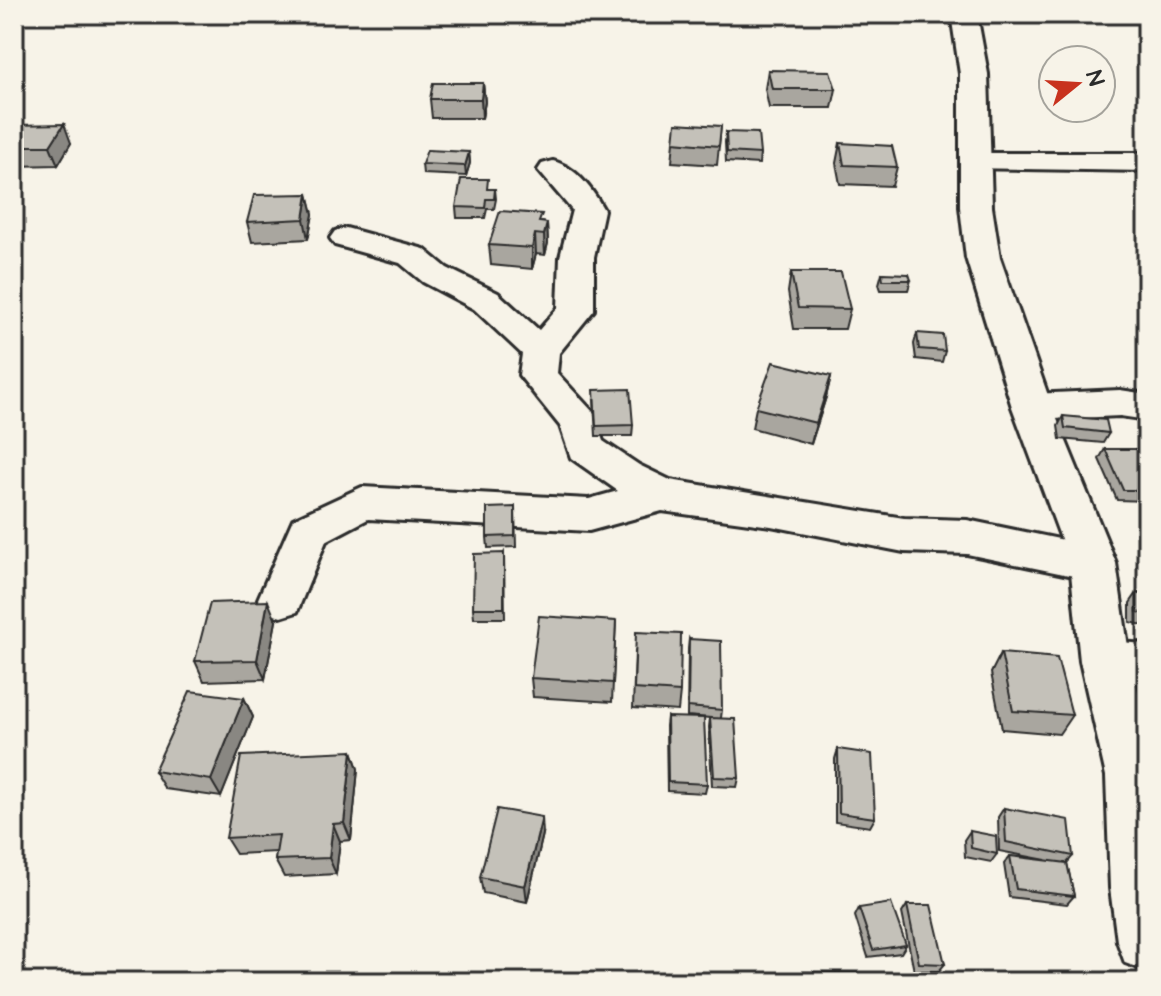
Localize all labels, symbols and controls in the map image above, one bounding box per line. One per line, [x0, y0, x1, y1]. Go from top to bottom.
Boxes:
north arrow [1037, 44, 1117, 124]
text: N [1078, 67, 1112, 90]

